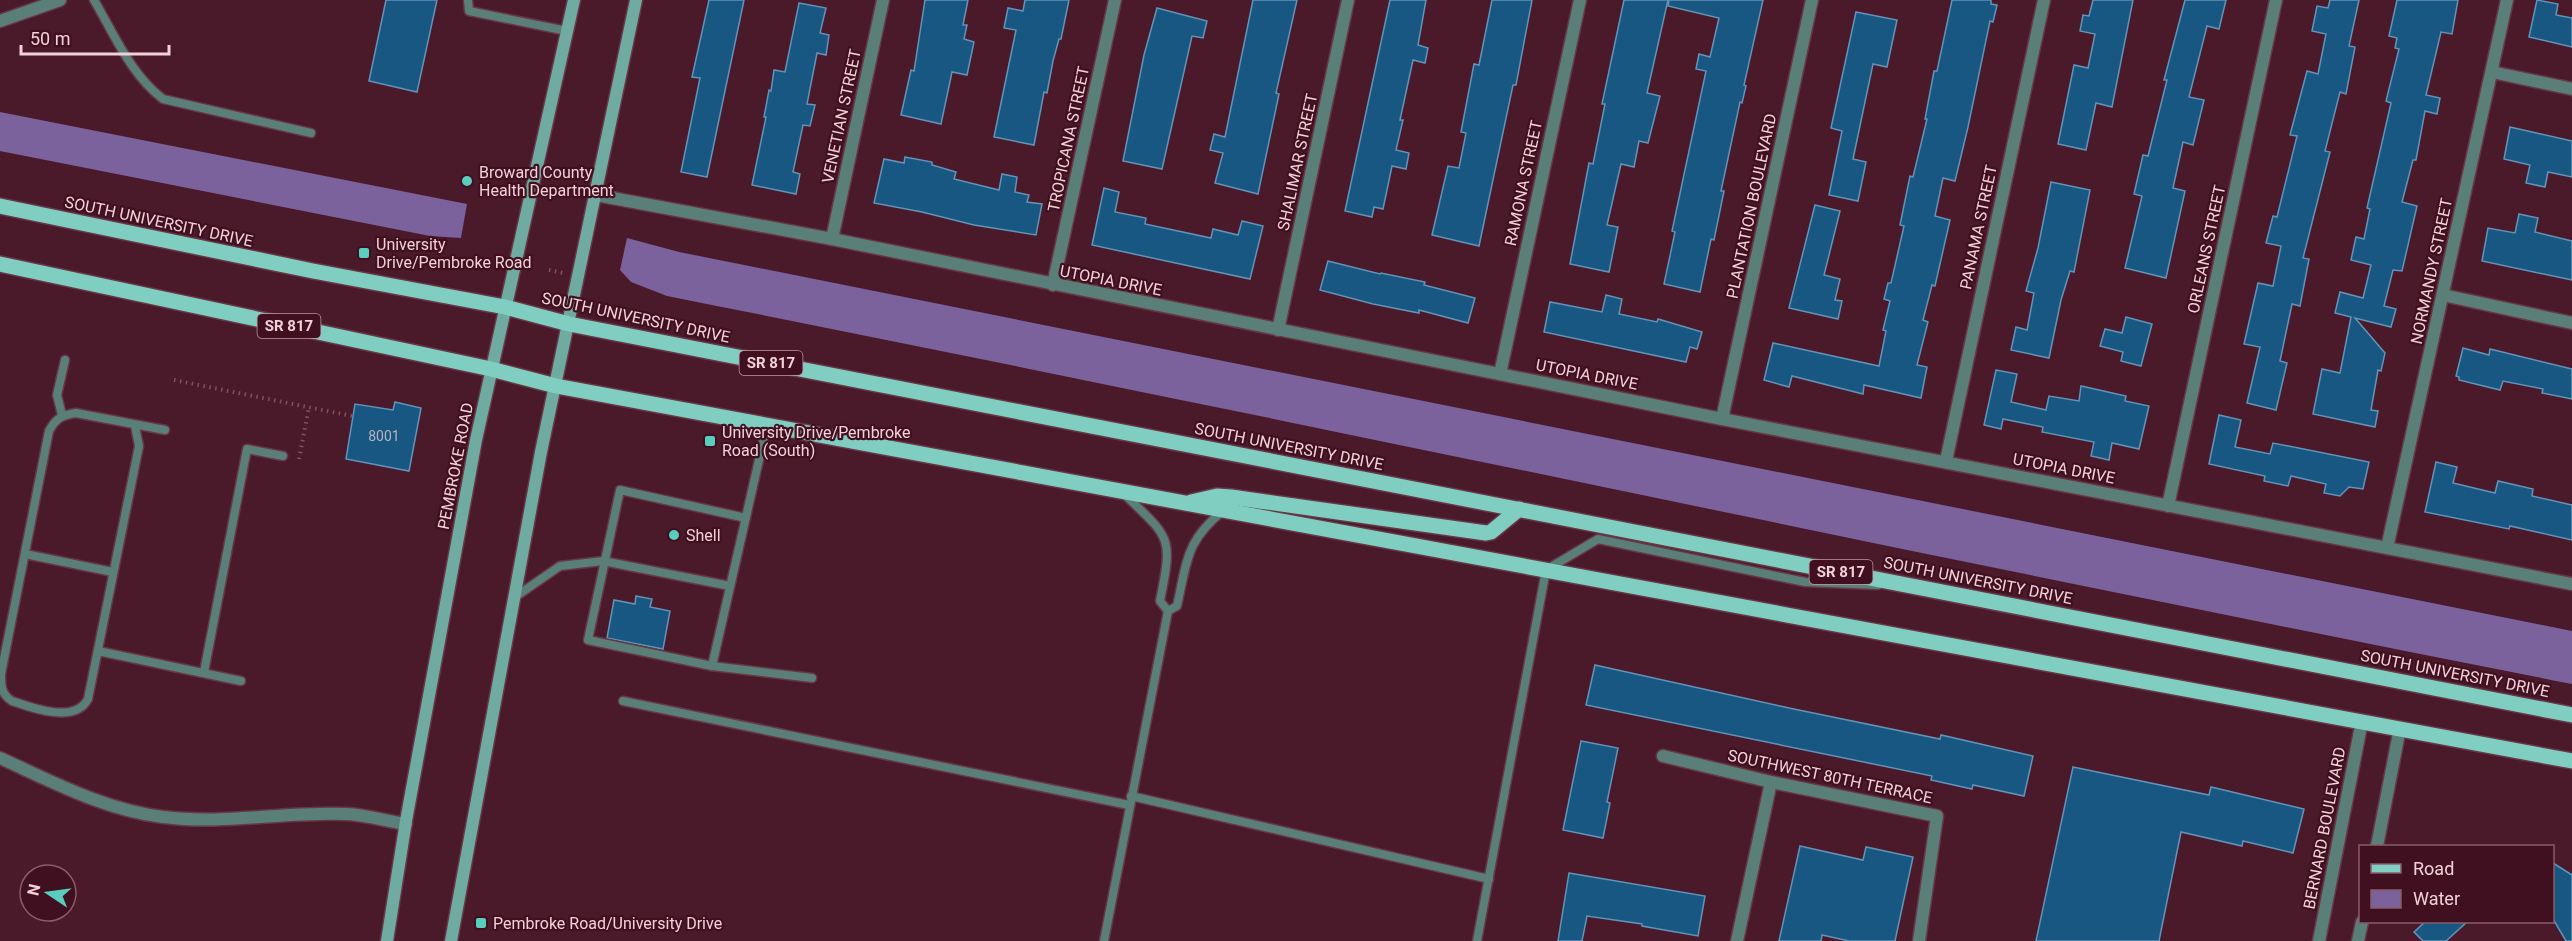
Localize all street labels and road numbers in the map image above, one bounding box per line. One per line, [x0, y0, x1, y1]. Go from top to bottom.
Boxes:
street label: VENETIAN STREET [818, 47, 865, 185]
street label: TROPICANA STREET [1044, 64, 1093, 214]
street label: SHALIMAR STREET [1274, 91, 1321, 232]
street label: PLANTATION BOULEVARD [1723, 112, 1780, 300]
street label: RAMONA STREET [1501, 118, 1546, 248]
street label: PANAMA STREET [1956, 163, 2001, 291]
street label: ORLEANS STREET [2184, 183, 2229, 315]
street label: SOUTH UNIVERSITY DRIVE [63, 192, 255, 251]
street label: NORMANDY STREET [2407, 196, 2456, 346]
street label: UTOPIA DRIVE [1058, 261, 1164, 300]
street label: SOUTH UNIVERSITY DRIVE [540, 288, 732, 347]
road number: SR 817 [258, 314, 320, 338]
road number: SR 817 [740, 351, 802, 375]
street label: UTOPIA DRIVE [1534, 355, 1640, 394]
street label: PEMBROKE ROAD [434, 401, 477, 531]
street label: SOUTH UNIVERSITY DRIVE [1193, 419, 1385, 474]
street label: UTOPIA DRIVE [2011, 449, 2117, 488]
street label: SOUTH UNIVERSITY DRIVE [1882, 553, 2074, 608]
road number: SR 817 [1810, 560, 1872, 584]
street label: SOUTH UNIVERSITY DRIVE [2359, 646, 2551, 701]
street label: BERNARD BOULEVARD [2299, 745, 2350, 911]
street label: SOUTHWEST 80TH TERRACE [1726, 746, 1934, 807]

